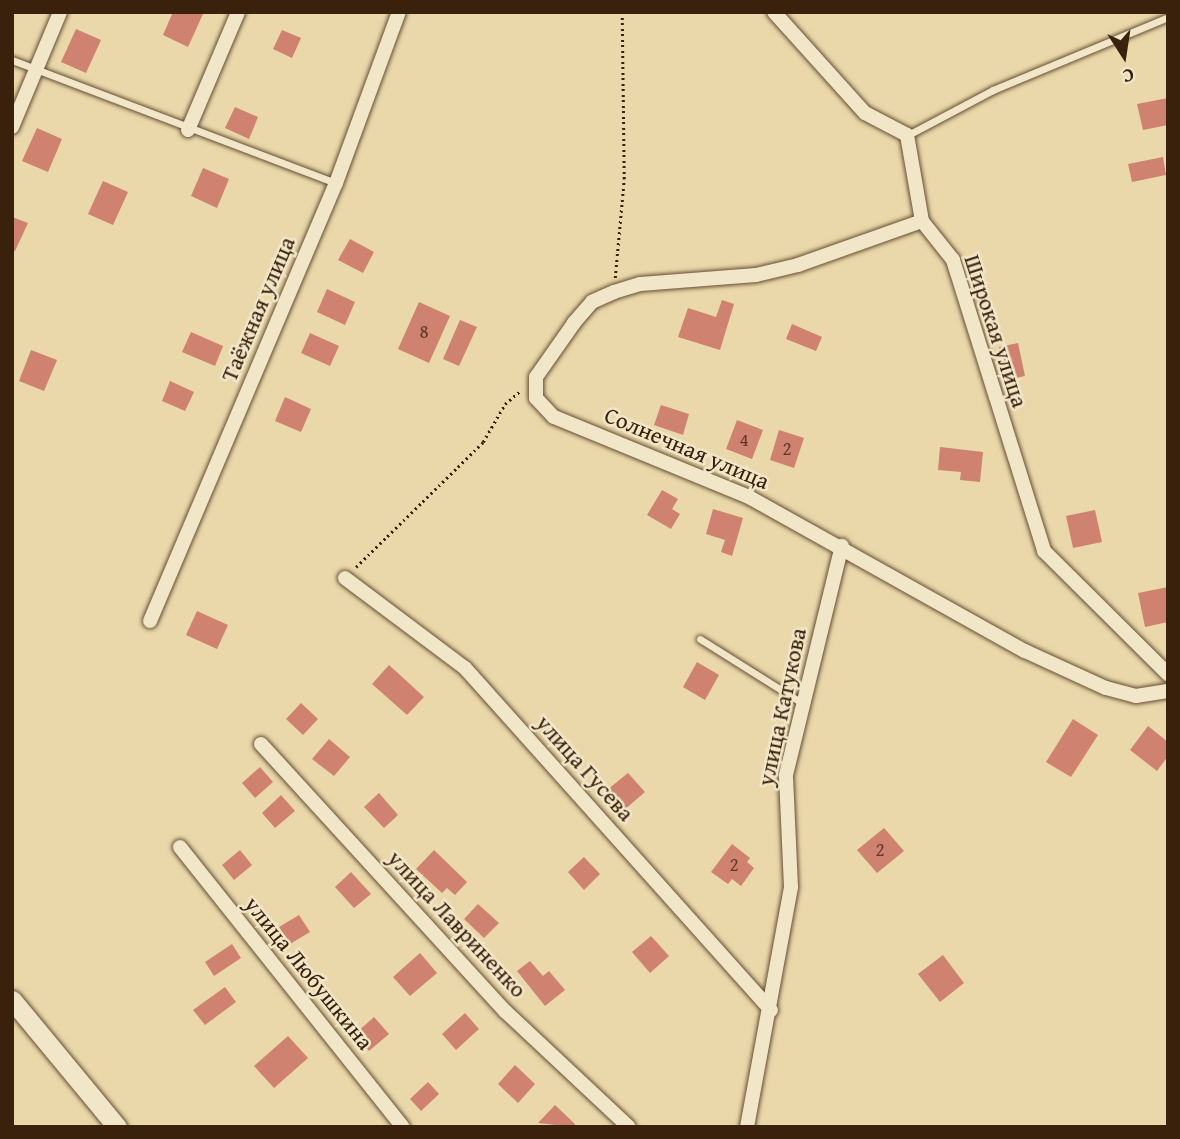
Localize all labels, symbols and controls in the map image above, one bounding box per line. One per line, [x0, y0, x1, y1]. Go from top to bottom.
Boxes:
north arrow [1089, 21, 1159, 91]
text: С [1120, 62, 1137, 91]
street label: Таёжная улица [215, 232, 301, 386]
street label: Широкая улица [958, 251, 1034, 411]
house number: 8 [419, 321, 429, 343]
street label: Солнечная улица [600, 401, 774, 495]
house number: 4 [739, 429, 749, 451]
house number: 2 [782, 438, 792, 460]
street label: улица Катукова [752, 625, 812, 789]
street label: улица Гусева [530, 709, 640, 827]
house number: 2 [875, 839, 885, 861]
street label: улица Лавриненко [382, 845, 532, 1003]
house number: 2 [729, 854, 739, 876]
street label: улица Любушкина [239, 891, 379, 1055]

